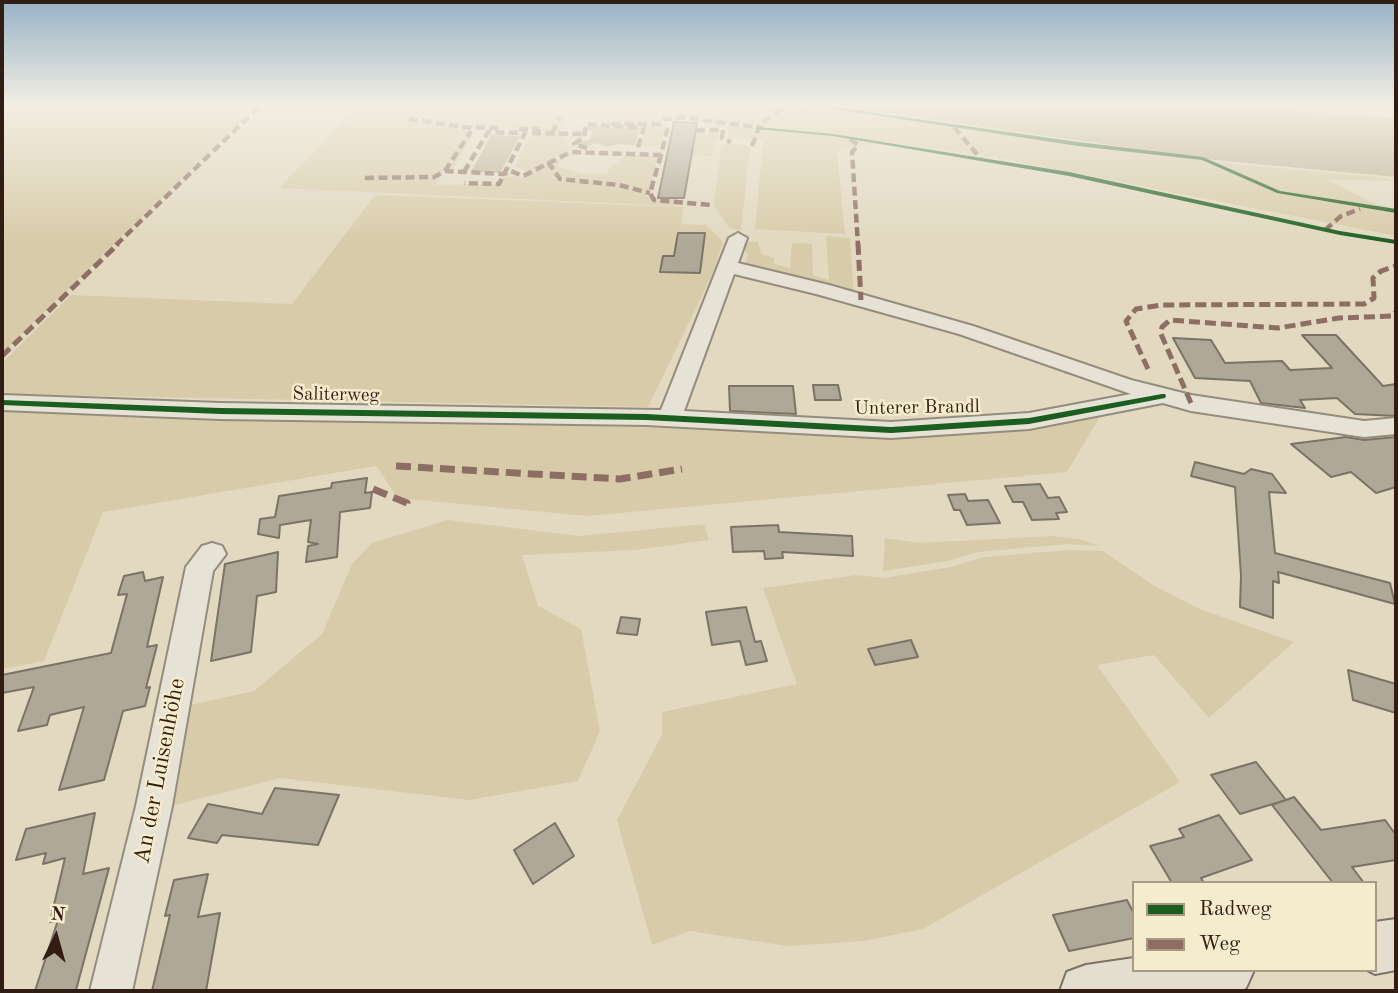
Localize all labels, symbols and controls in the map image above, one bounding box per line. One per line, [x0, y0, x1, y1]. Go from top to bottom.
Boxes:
street label: Saliterweg [292, 383, 380, 407]
street label: Unterer Brandl [854, 396, 980, 420]
street label: An der Luisenhöhe [128, 676, 192, 866]
legend [1132, 881, 1377, 972]
text: Radweg [1199, 899, 1272, 920]
north arrow [21, 902, 91, 972]
text: N [50, 905, 66, 926]
text: Weg [1199, 934, 1240, 955]

